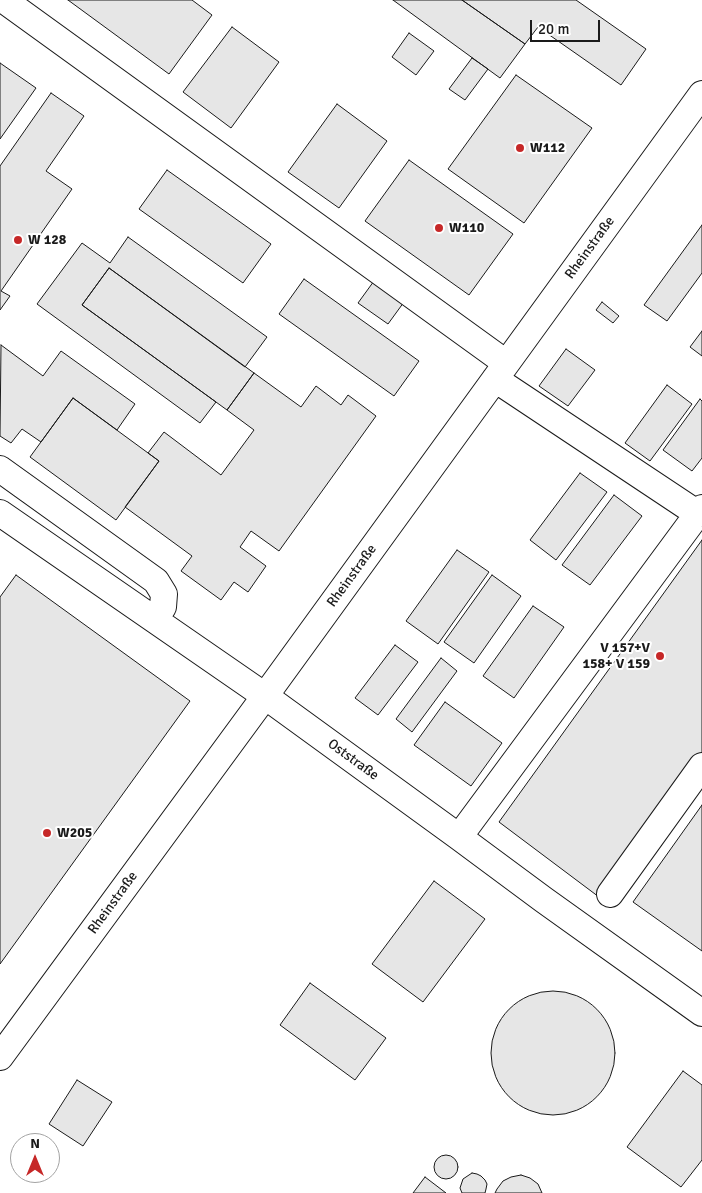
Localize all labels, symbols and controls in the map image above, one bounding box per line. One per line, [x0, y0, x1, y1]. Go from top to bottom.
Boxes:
scale bar [532, 10, 602, 42]
text: 20 m [538, 20, 569, 38]
place label: W112 [530, 140, 565, 156]
marker: W112 [514, 142, 526, 154]
street label: Rheinstraße [562, 213, 618, 283]
place label: W110 [449, 220, 484, 236]
marker: W110 [433, 222, 445, 234]
place label: W 128 [28, 232, 66, 248]
marker: W 128 [12, 234, 24, 246]
street label: Rheinstraße [324, 541, 380, 611]
place label: V 157+V 158+ V 159 [582, 640, 650, 672]
marker: V 157+V 158+ V 159 [654, 650, 666, 662]
street label: Oststraße [324, 736, 382, 784]
place label: W205 [57, 825, 92, 841]
marker: W205 [41, 827, 53, 839]
street label: Rheinstraße [85, 868, 141, 938]
north arrow [10, 1133, 60, 1183]
text: N [30, 1135, 40, 1152]

